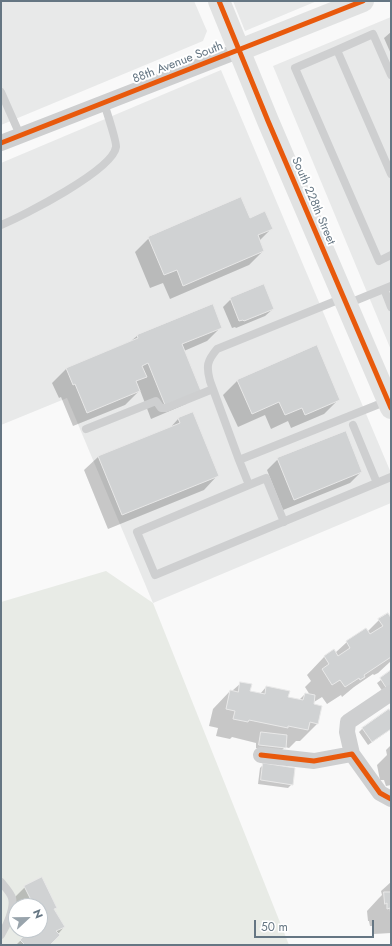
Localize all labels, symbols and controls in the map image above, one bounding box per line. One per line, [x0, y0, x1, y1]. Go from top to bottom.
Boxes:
street label: 88th Avenue South [131, 39, 225, 87]
street label: South 228th Street [288, 155, 338, 247]
north arrow [8, 898, 48, 938]
text: N [29, 907, 47, 921]
scale bar [256, 912, 376, 938]
text: 50 m [261, 918, 288, 936]

